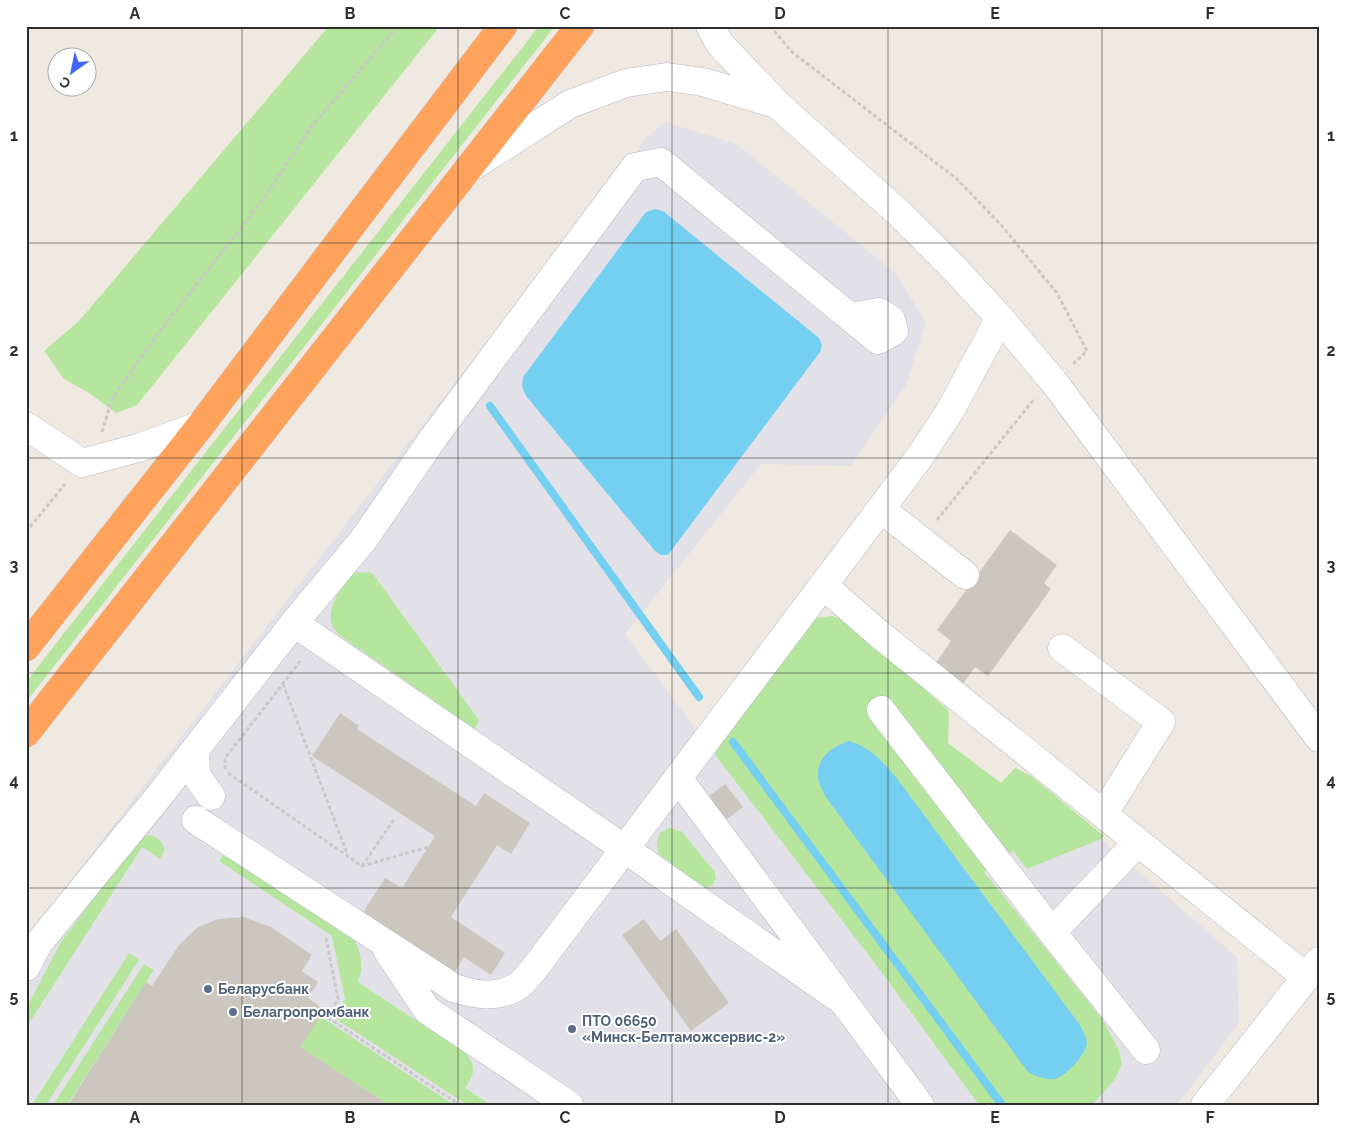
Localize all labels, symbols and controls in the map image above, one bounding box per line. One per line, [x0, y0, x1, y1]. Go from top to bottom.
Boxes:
text: A [130, 4, 141, 23]
text: B [345, 4, 356, 23]
text: C [560, 4, 571, 23]
text: D [774, 4, 786, 23]
text: E [990, 4, 1000, 23]
text: F [1205, 4, 1215, 23]
north arrow [48, 48, 98, 98]
text: С [56, 73, 73, 92]
text: 1 [10, 126, 18, 145]
text: 1 [1327, 126, 1335, 145]
text: 2 [9, 341, 19, 360]
text: 2 [1326, 341, 1336, 360]
text: 3 [10, 556, 19, 575]
text: 3 [1327, 556, 1336, 575]
text: 4 [9, 771, 19, 790]
text: 4 [1326, 771, 1336, 790]
place label: Беларусбанк [218, 981, 309, 997]
marker: Беларусбанк [202, 983, 214, 995]
text: 5 [10, 987, 19, 1006]
text: 5 [1327, 987, 1336, 1006]
place label: Белагропромбанк [243, 1004, 369, 1020]
marker: Белагропромбанк [227, 1006, 239, 1018]
place label: ПТО 06650 «Минск-Белтаможсервис-2» [582, 1013, 785, 1045]
marker: ПТО 06650 «Минск-Белтаможсервис-2» [566, 1023, 578, 1035]
text: A [130, 1108, 141, 1127]
text: B [345, 1108, 356, 1127]
text: C [560, 1108, 571, 1127]
text: D [774, 1108, 786, 1127]
text: E [990, 1108, 1000, 1127]
text: F [1205, 1108, 1215, 1127]

